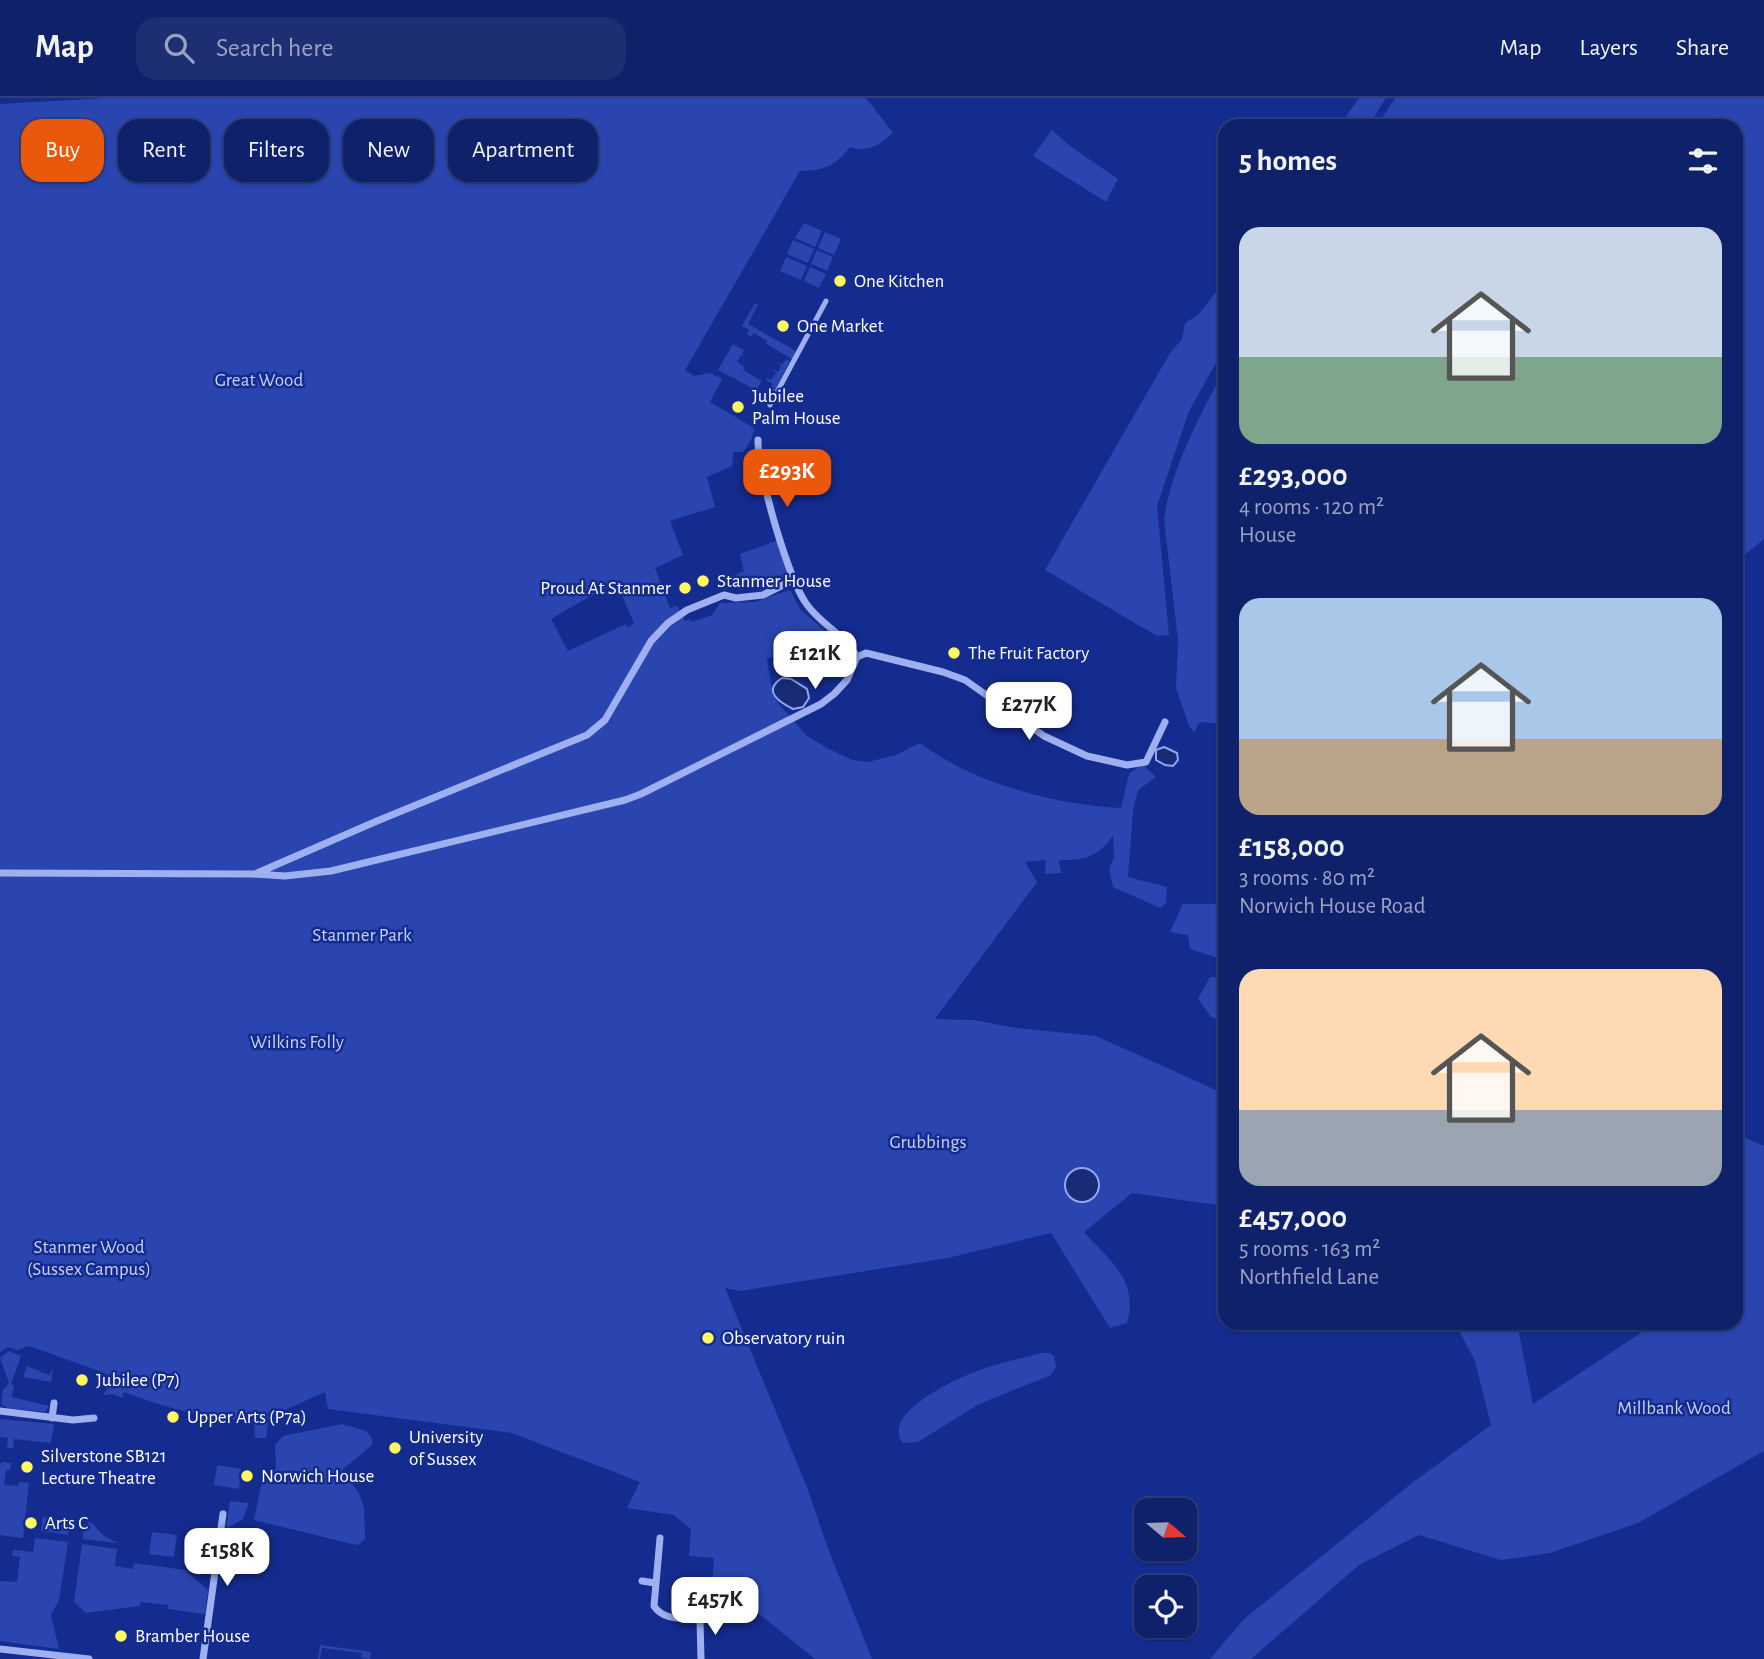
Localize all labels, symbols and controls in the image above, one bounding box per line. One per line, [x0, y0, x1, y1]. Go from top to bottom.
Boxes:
search box [136, 17, 626, 80]
icon: search [160, 29, 198, 67]
text: Map [35, 31, 94, 64]
text: Search here [216, 35, 334, 61]
text: Map [1499, 36, 1541, 60]
text: Layers [1579, 36, 1638, 60]
text: Share [1676, 36, 1729, 60]
chip: Buy [21, 119, 104, 182]
chip: Rent [118, 119, 210, 182]
chip: Filters [224, 119, 329, 182]
chip: New [343, 119, 434, 182]
chip: Apartment [448, 119, 598, 182]
icon: filters [1684, 142, 1722, 180]
text: 5 homes [1239, 146, 1337, 176]
place label: One Kitchen [854, 272, 944, 291]
marker: One Kitchen [832, 273, 848, 289]
icon: home [1418, 273, 1544, 399]
place label: One Market [797, 317, 884, 336]
marker: One Market [775, 318, 791, 334]
park label: Great Wood [215, 371, 303, 390]
place label: Jubilee Palm House [752, 387, 841, 428]
marker: Jubilee Palm House [730, 399, 746, 415]
pin: £293K [738, 450, 836, 509]
text: £293K [759, 460, 815, 483]
text: £293,000 [1239, 461, 1348, 491]
text: 4 rooms · 120 m² [1239, 496, 1384, 519]
text: House [1239, 524, 1296, 547]
place label: Stanmer House [717, 572, 831, 591]
marker: Stanmer House [695, 573, 711, 589]
place label: Proud At Stanmer [540, 579, 671, 598]
marker: Proud At Stanmer [677, 580, 693, 596]
pin: £121K [766, 632, 864, 691]
text: £121K [789, 642, 841, 665]
place label: The Fruit Factory [968, 644, 1089, 663]
icon: home [1418, 644, 1544, 770]
marker: The Fruit Factory [946, 645, 962, 661]
pin: £277K [980, 682, 1078, 742]
text: £277K [1002, 693, 1056, 716]
text: £158,000 [1239, 832, 1345, 862]
text: 3 rooms · 80 m² [1239, 867, 1375, 890]
text: Norwich House Road [1239, 895, 1426, 918]
park label: Stanmer Park [312, 926, 412, 945]
icon: home [1418, 1015, 1544, 1141]
park label: Wilkins Folly [250, 1033, 344, 1052]
park label: Grubbings [889, 1133, 967, 1152]
text: £457,000 [1239, 1203, 1347, 1233]
park label: Stanmer Wood (Sussex Campus) [27, 1238, 151, 1279]
text: 5 rooms · 163 m² [1239, 1238, 1380, 1261]
text: Northfield Lane [1239, 1266, 1379, 1289]
place label: Observatory ruin [722, 1329, 845, 1348]
marker: Observatory ruin [700, 1330, 716, 1346]
place label: Jubilee (P7) [96, 1371, 180, 1390]
marker: Jubilee (P7) [74, 1372, 90, 1388]
park label: Millbank Wood [1617, 1399, 1731, 1418]
place label: Upper Arts (P7a) [187, 1408, 307, 1427]
marker: Upper Arts (P7a) [165, 1409, 181, 1425]
place label: University of Sussex [409, 1428, 483, 1469]
marker: University of Sussex [387, 1440, 403, 1456]
place label: Silverstone SB121 Lecture Theatre [41, 1447, 166, 1488]
marker: Silverstone SB121 Lecture Theatre [19, 1459, 35, 1475]
place label: Norwich House [261, 1467, 374, 1486]
marker: Norwich House [239, 1468, 255, 1484]
north arrow [1134, 1498, 1197, 1561]
map controls [1134, 1498, 1197, 1638]
place label: Arts C [45, 1514, 88, 1533]
marker: Arts C [23, 1515, 39, 1531]
pin: £158K [178, 1528, 276, 1588]
text: £158K [200, 1539, 254, 1562]
button: locate [1134, 1575, 1197, 1638]
pin: £457K [666, 1578, 764, 1637]
text: £457K [687, 1588, 743, 1611]
place label: Bramber House [135, 1627, 250, 1646]
marker: Bramber House [113, 1628, 129, 1644]

